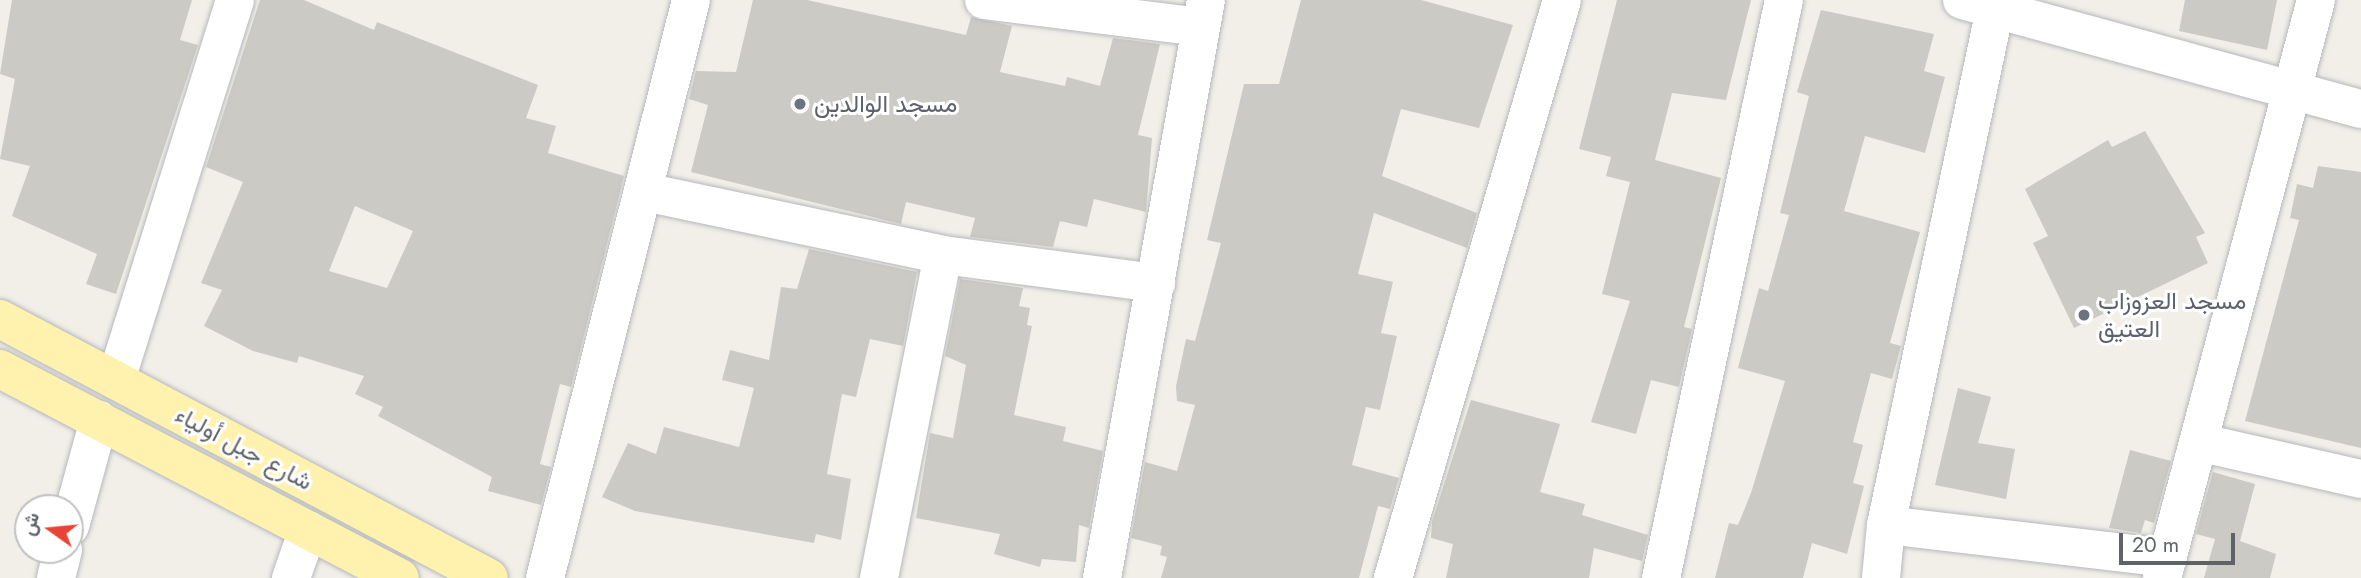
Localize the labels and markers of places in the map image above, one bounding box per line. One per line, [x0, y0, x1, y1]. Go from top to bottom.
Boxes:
place label: مسجد الوالدين [814, 90, 957, 118]
marker: مسجد الوالدين [792, 96, 808, 112]
place label: مسجد العزوزاب العتيق [2098, 287, 2246, 343]
marker: مسجد العزوزاب العتيق [2076, 307, 2092, 323]

